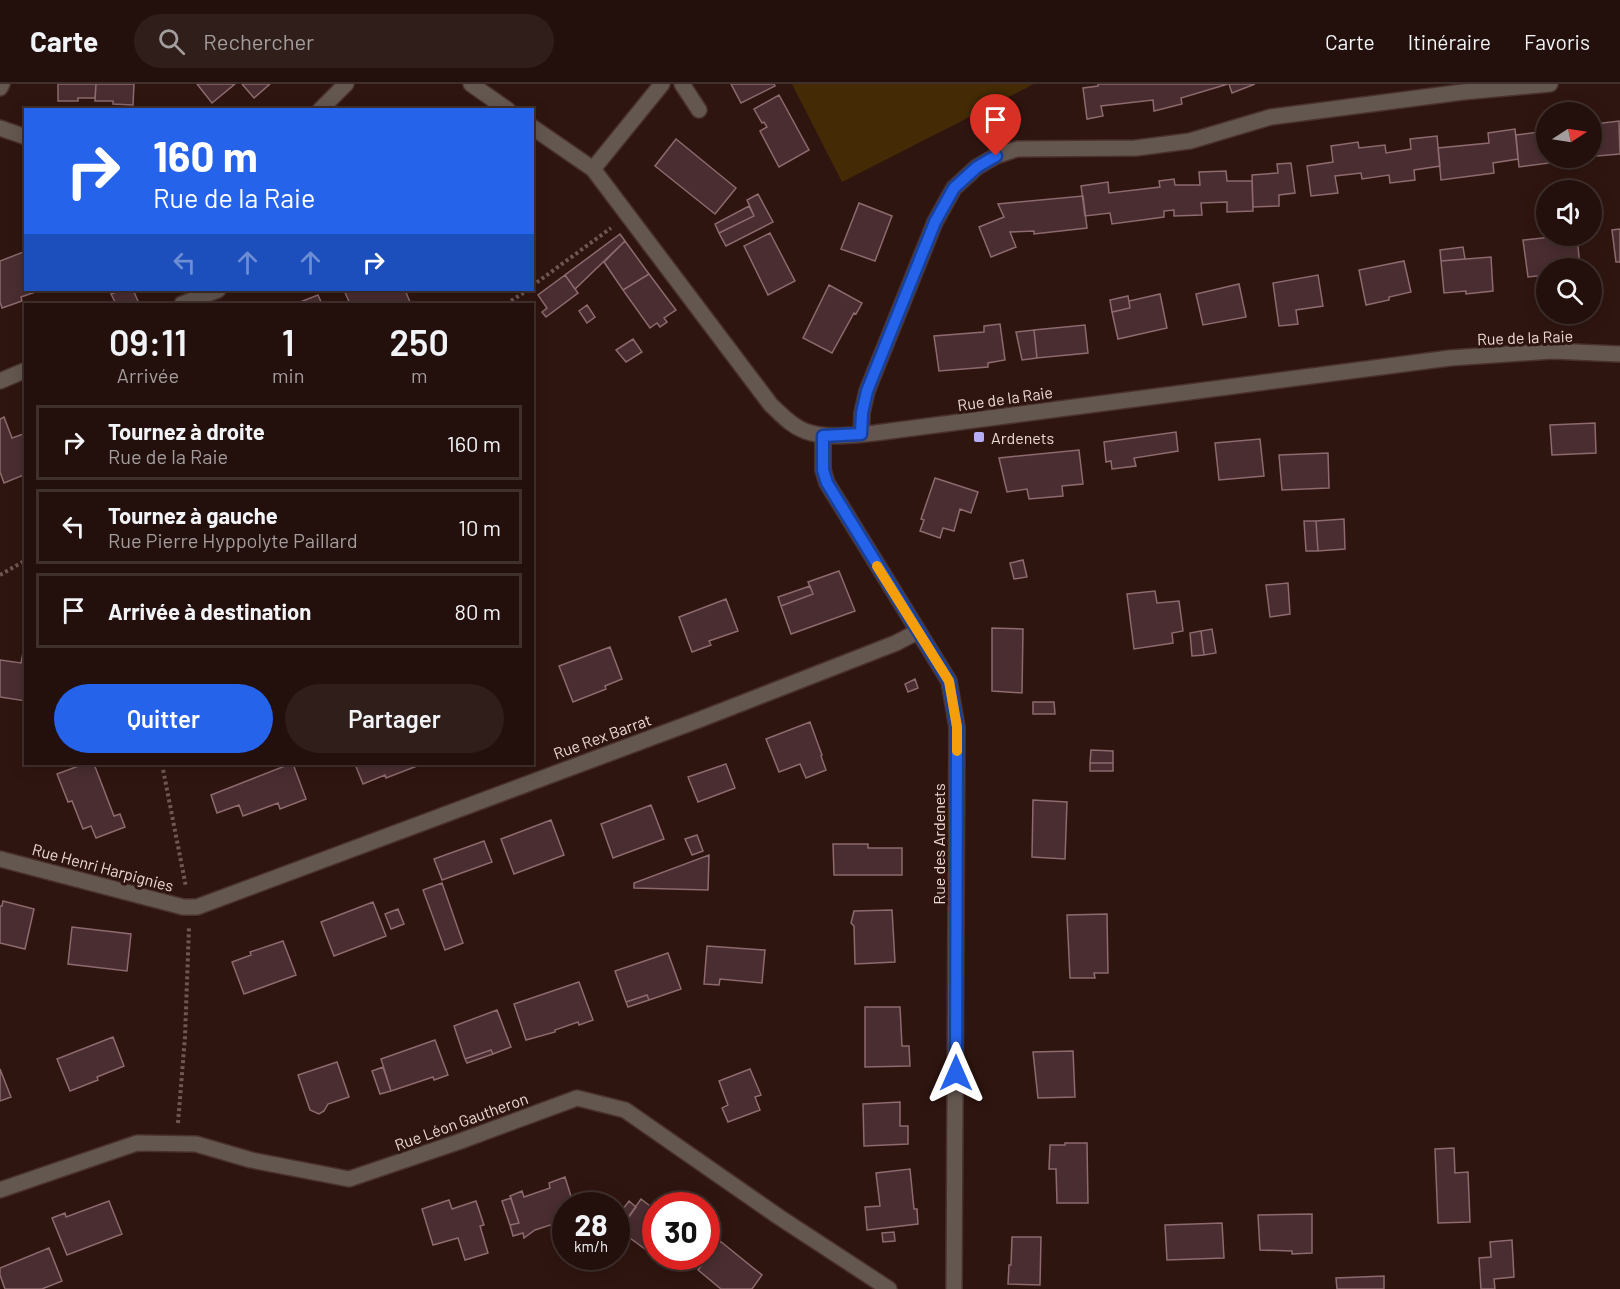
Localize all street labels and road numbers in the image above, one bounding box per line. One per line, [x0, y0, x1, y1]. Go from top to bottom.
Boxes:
street label: Rue de la Raie [1477, 326, 1573, 348]
street label: Rue de la Raie [956, 382, 1054, 414]
street label: Rue Rex Barrat [551, 710, 653, 762]
street label: Rue des Ardenets [929, 783, 948, 905]
street label: Rue Henri Harpignies [30, 839, 176, 895]
street label: Rue Léon Gautheron [392, 1088, 530, 1154]

